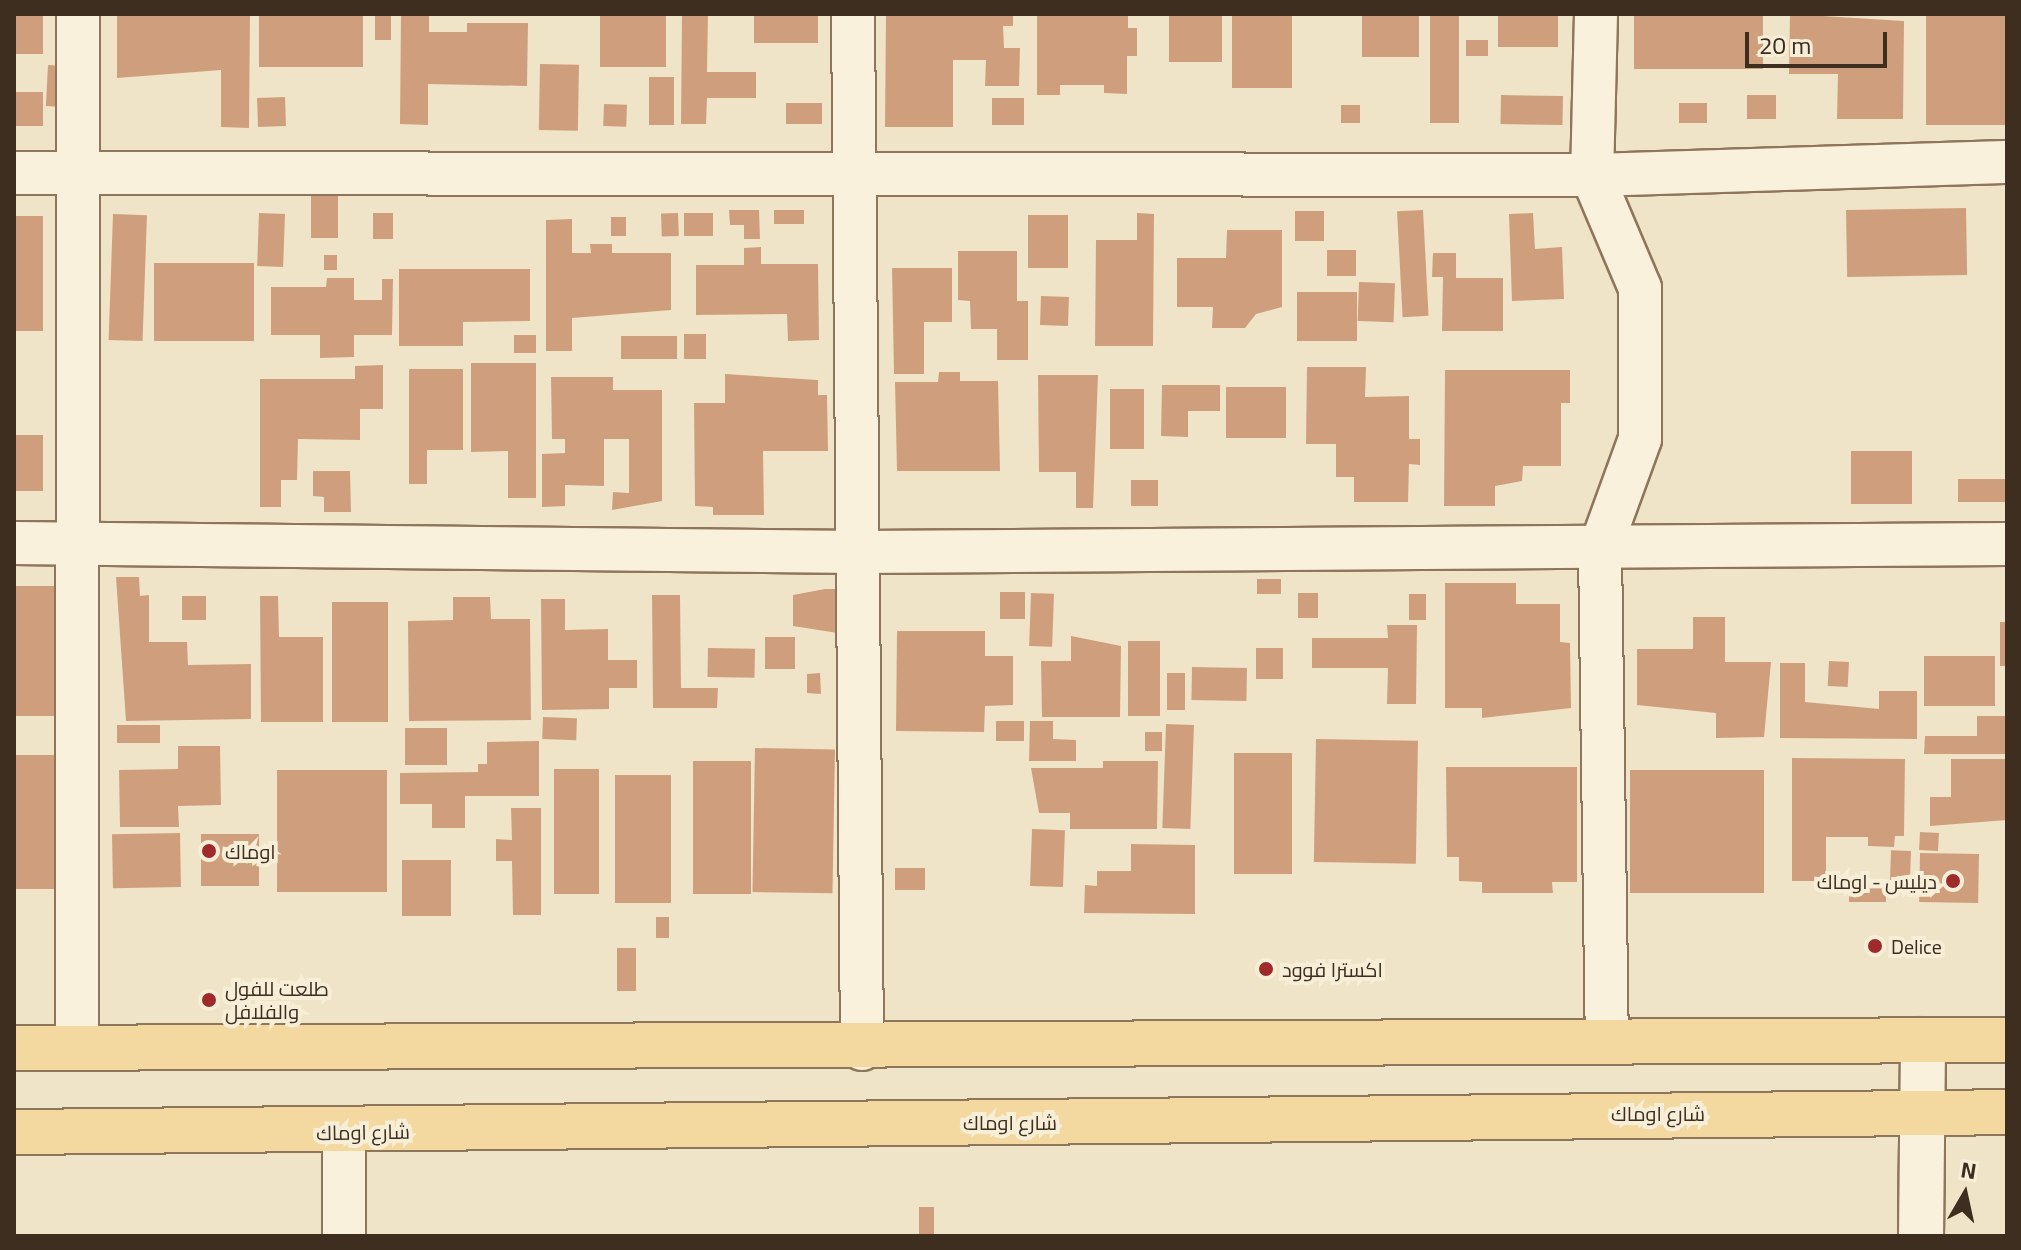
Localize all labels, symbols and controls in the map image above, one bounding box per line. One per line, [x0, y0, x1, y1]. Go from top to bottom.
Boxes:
scale bar [1749, 16, 1891, 66]
text: 20 m [1759, 23, 1811, 68]
place label: اوماك [225, 839, 276, 863]
marker: اوماك [200, 842, 218, 860]
place label: ديليس - اوماك [1817, 869, 1937, 893]
marker: ديليس - اوماك [1944, 872, 1962, 890]
place label: Delice [1891, 934, 1942, 958]
marker: Delice [1866, 937, 1884, 955]
place label: اكسترا فوود [1282, 957, 1383, 981]
marker: اكسترا فوود [1257, 960, 1275, 978]
place label: طلعت للفول والفلافل [225, 976, 329, 1023]
marker: طلعت للفول والفلافل [200, 991, 218, 1009]
street label: شارع اوماك [1611, 1101, 1705, 1125]
street label: شارع اوماك [963, 1110, 1057, 1134]
street label: شارع اوماك [316, 1119, 410, 1145]
text: N [1958, 1148, 1979, 1192]
north arrow [1925, 1154, 2005, 1234]

